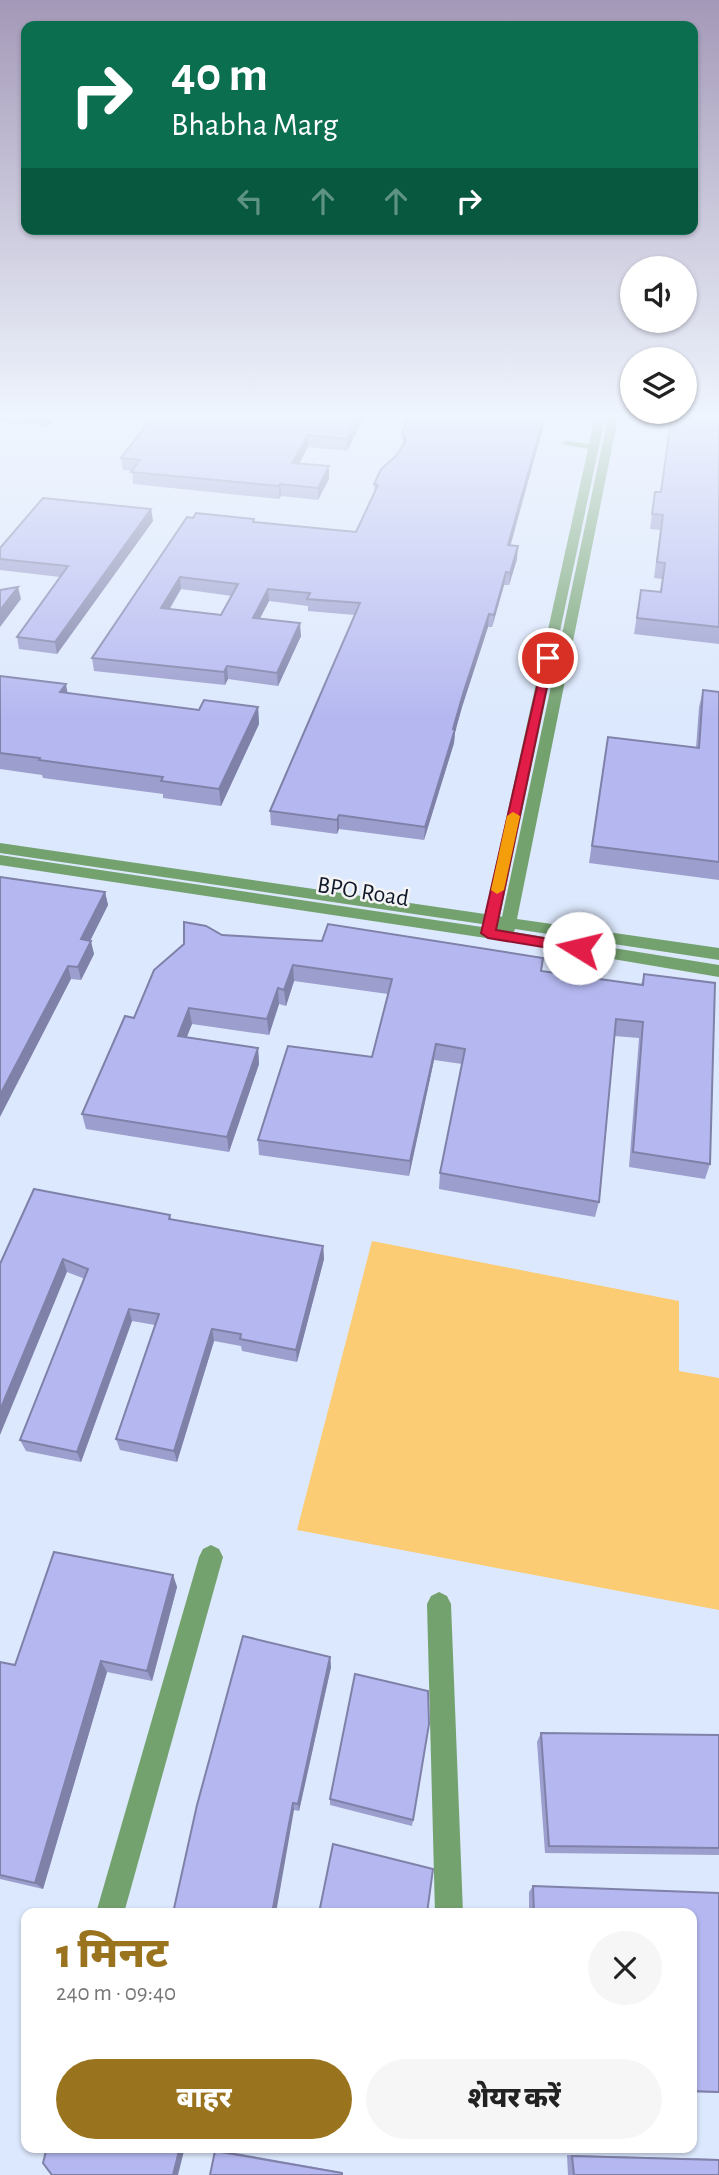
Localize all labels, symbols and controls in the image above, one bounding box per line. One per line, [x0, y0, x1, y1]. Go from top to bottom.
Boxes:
icon: right [56, 49, 147, 140]
text: 40 m [171, 51, 268, 100]
text: Bhabha Marg [171, 109, 338, 141]
icon: left [231, 182, 269, 220]
icon: ahead [304, 182, 342, 220]
icon: ahead [377, 182, 415, 220]
icon: right [450, 182, 488, 220]
map controls [620, 256, 697, 424]
button: sound [620, 256, 697, 333]
button: layers [620, 347, 697, 424]
pin [518, 628, 578, 688]
icon: arrive [529, 639, 567, 677]
street label: BPO Road [316, 873, 410, 911]
position arrow [542, 911, 616, 985]
button: close [588, 1931, 662, 2005]
text: 1 मिनट [56, 1933, 168, 1975]
text: 240 m · 09:40 [56, 1982, 176, 2005]
button: बाहर [56, 2059, 352, 2139]
button: शेयर करें [366, 2059, 662, 2139]

